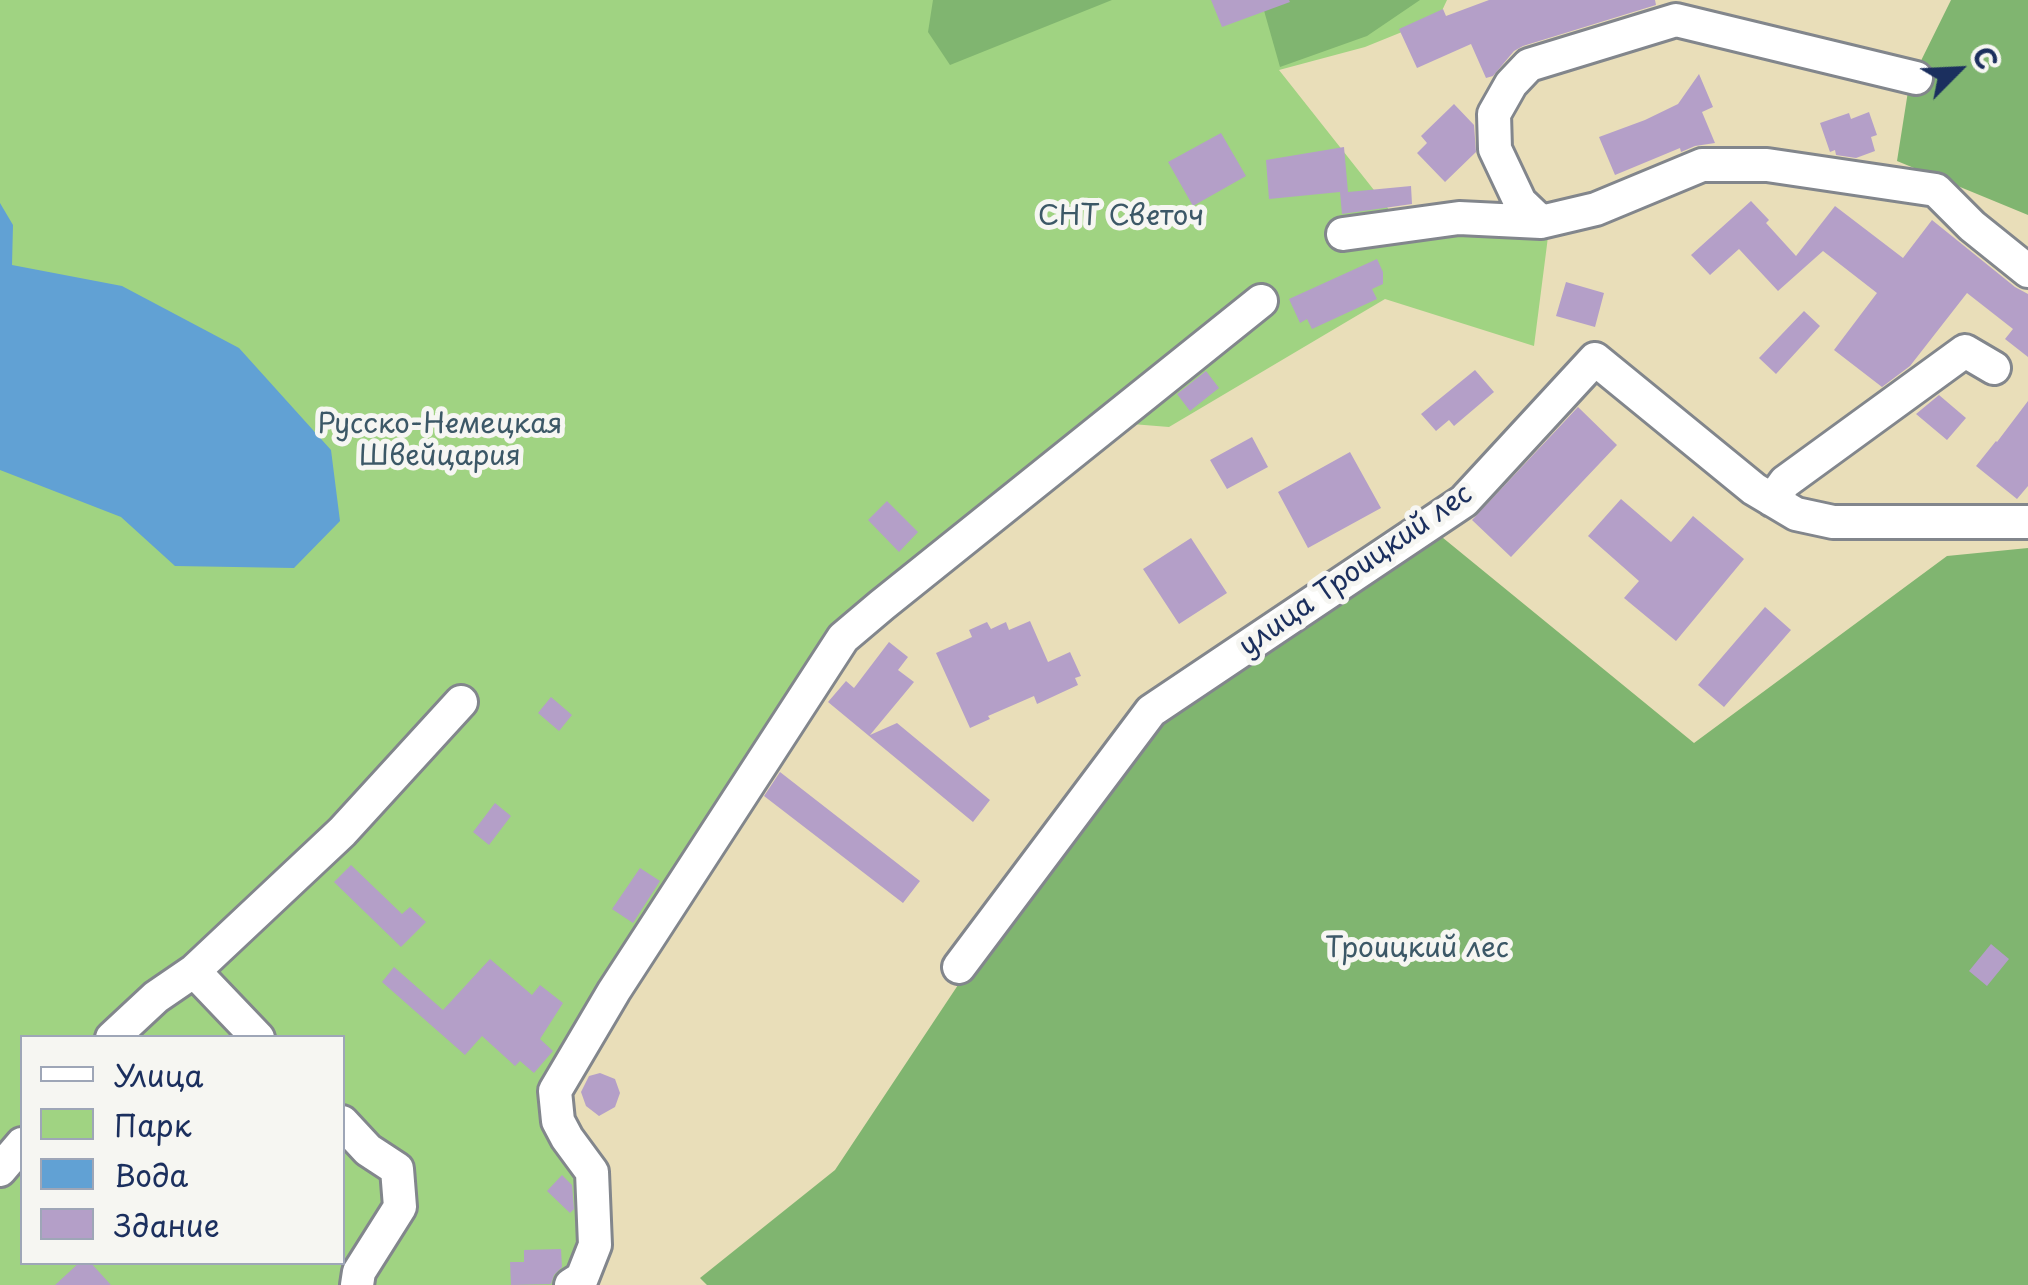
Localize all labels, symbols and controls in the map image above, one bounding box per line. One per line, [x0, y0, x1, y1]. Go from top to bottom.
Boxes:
north arrow [1908, 20, 2008, 120]
text: С [1962, 39, 2010, 76]
park label: СНТ Светоч [1038, 200, 1204, 234]
park label: Русско-Немецкая Швейцария [317, 408, 563, 474]
street label: улица Троицкий лес [1233, 478, 1479, 664]
park label: Троицкий лес [1325, 932, 1509, 966]
legend [20, 1035, 345, 1265]
text: Улица [114, 1052, 203, 1097]
text: Парк [114, 1102, 191, 1147]
text: Вода [114, 1152, 188, 1197]
text: Здание [114, 1202, 220, 1247]

